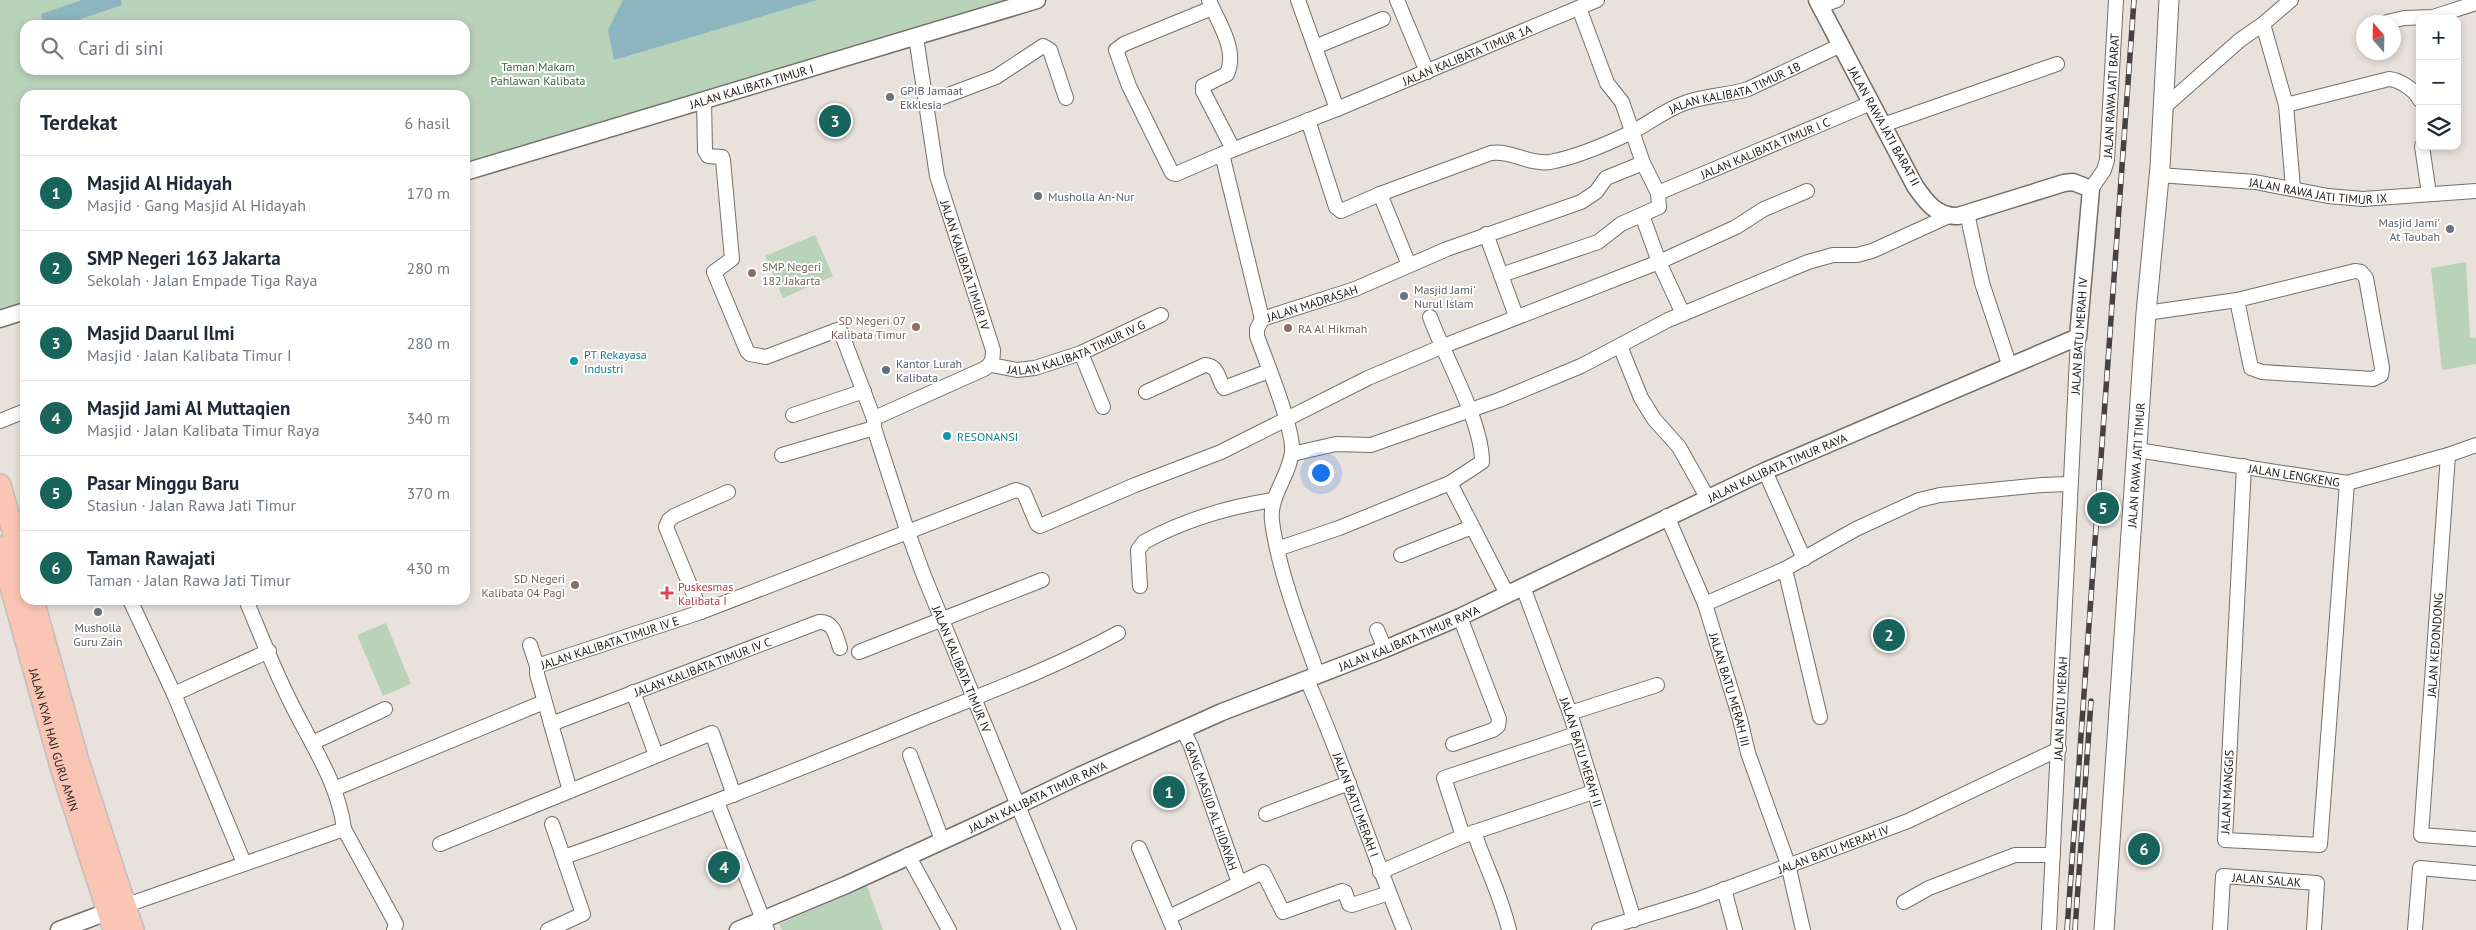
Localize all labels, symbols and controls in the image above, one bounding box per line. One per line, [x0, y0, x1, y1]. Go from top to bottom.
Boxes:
north arrow [2356, 15, 2401, 60]
map controls [2416, 15, 2461, 150]
button: + [2416, 15, 2461, 60]
search box [20, 20, 470, 75]
street label: JALAN KALIBATA TIMUR 1A [1399, 21, 1534, 89]
street label: JALAN RAWA JATI BARAT [2100, 32, 2122, 159]
icon: search [38, 34, 66, 62]
text: Cari di sini [78, 36, 164, 60]
street label: JALAN KALIBATA TIMUR 1B [1665, 58, 1803, 117]
park label: Taman Makam Pahlawan Kalibata [491, 59, 585, 88]
street label: JALAN KALIBATA TIMUR I [687, 60, 815, 112]
button: − [2416, 60, 2461, 105]
street label: JALAN RAWA JATI BARAT II [1844, 63, 1923, 188]
place label: GPIB Jamaat Ekklesia [900, 83, 963, 112]
marker: GPIB Jamaat Ekklesia [884, 91, 896, 103]
pin: 3 [819, 102, 851, 140]
button: layers [2416, 105, 2461, 150]
text: Terdekat [40, 109, 117, 136]
text: 6 hasil [405, 113, 450, 133]
street label: JALAN KALIBATA TIMUR I C [1697, 114, 1832, 182]
text: Masjid Al Hidayah [87, 171, 232, 195]
street label: JALAN RAWA JATI TIMUR IX [2247, 174, 2388, 207]
text: 1 [51, 183, 61, 203]
text: 170 m [407, 183, 450, 203]
place label: Musholla An-Nur [1048, 189, 1134, 204]
marker: Musholla An-Nur [1032, 190, 1044, 202]
text: Masjid · Gang Masjid Al Hidayah [87, 195, 306, 215]
street label: JALAN KALIBATA TIMUR IV [937, 197, 994, 332]
place label: Masjid Jami' At Taubah [2378, 215, 2440, 244]
marker: Masjid Jami' At Taubah [2444, 223, 2456, 235]
text: SMP Negeri 163 Jakarta [87, 246, 281, 270]
text: 2 [51, 258, 61, 278]
text: 280 m [407, 258, 450, 278]
place label: SMP Negeri 182 Jakarta [762, 259, 821, 288]
marker: SMP Negeri 182 Jakarta [746, 267, 758, 279]
text: Sekolah · Jalan Empade Tiga Raya [87, 270, 317, 290]
street label: JALAN BATU MERAH IV [2067, 277, 2091, 396]
street label: JALAN MADRASAH [1264, 281, 1359, 325]
place label: Masjid Jami' Nurul Islam [1414, 282, 1476, 311]
marker: Masjid Jami' Nurul Islam [1398, 290, 1410, 302]
place label: SD Negeri 07 Kalibata Timur [831, 313, 906, 342]
street label: JALAN KALIBATA TIMUR IV G [1005, 316, 1147, 378]
text: Masjid Daarul Ilmi [87, 321, 235, 345]
marker: SD Negeri 07 Kalibata Timur [910, 321, 922, 333]
place label: RA Al Hikmah [1298, 321, 1367, 336]
marker: RA Al Hikmah [1282, 322, 1294, 334]
text: 3 [51, 333, 61, 353]
text: 280 m [407, 333, 450, 353]
text: Masjid · Jalan Kalibata Timur I [87, 345, 292, 365]
place label: PT Rekayasa Industri [584, 347, 647, 376]
marker: PT Rekayasa Industri [568, 355, 580, 367]
place label: Kantor Lurah Kalibata [896, 356, 962, 385]
marker: Kantor Lurah Kalibata [880, 364, 892, 376]
text: Masjid Jami Al Muttaqien [87, 396, 290, 420]
street label: JALAN RAWA JATI TIMUR [2124, 402, 2147, 529]
text: 4 [51, 408, 61, 428]
text: 340 m [407, 408, 450, 428]
text: Masjid · Jalan Kalibata Timur Raya [87, 420, 320, 440]
place label: RESONANSI [957, 429, 1018, 444]
street label: JALAN KALIBATA TIMUR RAYA [1704, 429, 1849, 505]
marker: RESONANSI [941, 430, 953, 442]
your location [1308, 460, 1334, 486]
street label: JALAN LENGKENG [2246, 460, 2341, 489]
text: Pasar Minggu Baru [87, 471, 239, 495]
text: 5 [51, 483, 61, 503]
text: 370 m [407, 483, 450, 503]
pin: 5 [2087, 489, 2119, 527]
text: Stasiun · Jalan Rawa Jati Timur [87, 495, 296, 515]
text: Taman Rawajati [87, 546, 215, 570]
text: 6 [51, 558, 61, 578]
text: 430 m [407, 558, 450, 578]
text: Taman · Jalan Rawa Jati Timur [87, 570, 290, 590]
place label: SD Negeri Kalibata 04 Pagi [482, 571, 565, 600]
marker: SD Negeri Kalibata 04 Pagi [569, 579, 581, 591]
place label: Puskesmas Kalibata I [678, 579, 733, 608]
marker: Puskesmas Kalibata I [660, 586, 674, 600]
street label: JALAN KEDONDONG [2424, 592, 2446, 699]
street label: JALAN KALIBATA TIMUR RAYA [1335, 601, 1482, 674]
street label: JALAN KALIBATA TIMUR IV [929, 602, 995, 734]
marker: Musholla Guru Zain [92, 606, 104, 618]
street label: JALAN KALIBATA TIMUR IV E [538, 612, 681, 672]
pin: 2 [1873, 616, 1905, 654]
place label: Musholla Guru Zain [73, 620, 123, 649]
street label: JALAN BATU MERAH III [1706, 630, 1754, 748]
street label: JALAN KALIBATA TIMUR IV C [631, 633, 773, 700]
street label: JALAN BATU MERAH [2050, 656, 2070, 762]
street label: JALAN KYAI HAJI GURU AMIN [26, 665, 82, 813]
street label: JALAN BATU MERAH II [1557, 694, 1606, 808]
street label: GANG MASJID AL HIDAYAH [1182, 738, 1241, 872]
street label: JALAN BATU MERAH I [1330, 749, 1383, 859]
street label: JALAN MANGGIS [2217, 750, 2237, 835]
street label: JALAN KALIBATA TIMUR RAYA [965, 757, 1109, 836]
pin: 1 [1153, 773, 1185, 811]
street label: JALAN BATU MERAH IV [1775, 821, 1891, 877]
pin: 6 [2128, 830, 2160, 868]
pin: 4 [708, 848, 740, 886]
street label: JALAN SALAK [2231, 869, 2302, 889]

